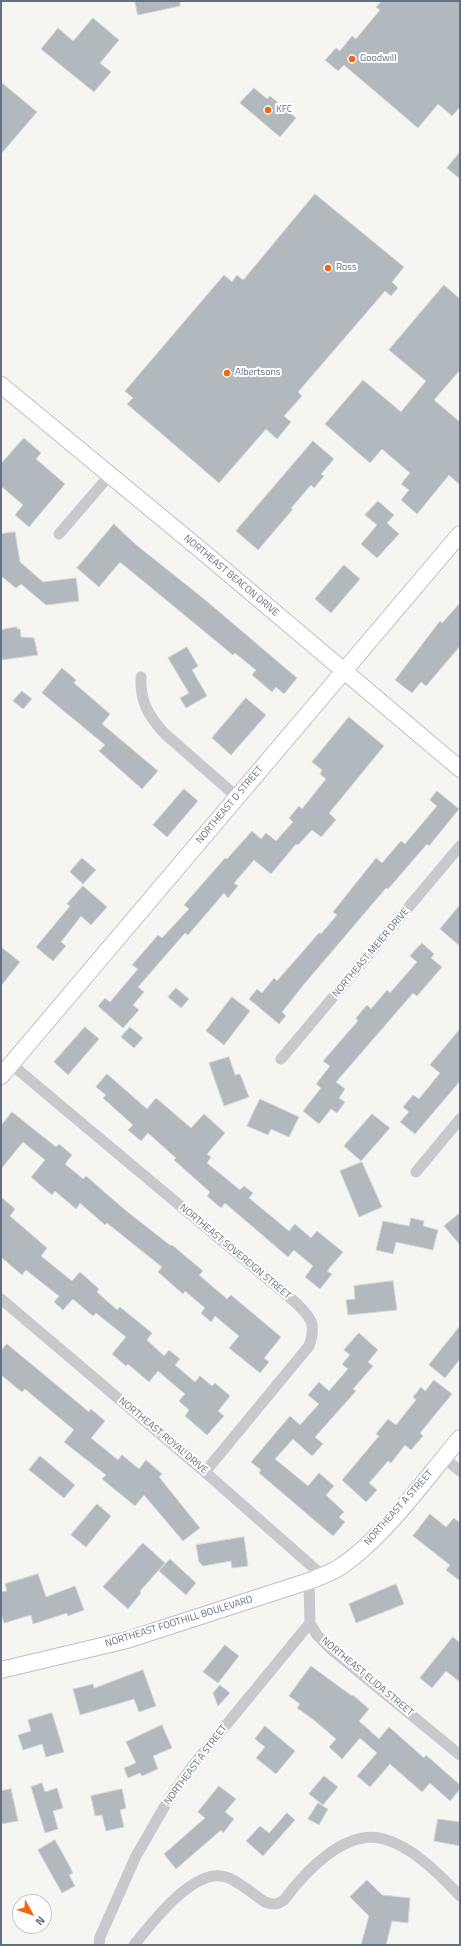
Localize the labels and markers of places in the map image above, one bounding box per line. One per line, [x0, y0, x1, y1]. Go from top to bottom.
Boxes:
place label: Goodwill [360, 53, 396, 65]
marker: Goodwill [347, 54, 357, 64]
place label: KFC [276, 104, 292, 116]
marker: KFC [263, 105, 273, 115]
place label: Ross [336, 262, 357, 274]
marker: Ross [323, 263, 333, 273]
place label: Albertsons [235, 367, 280, 379]
marker: Albertsons [222, 368, 232, 378]

